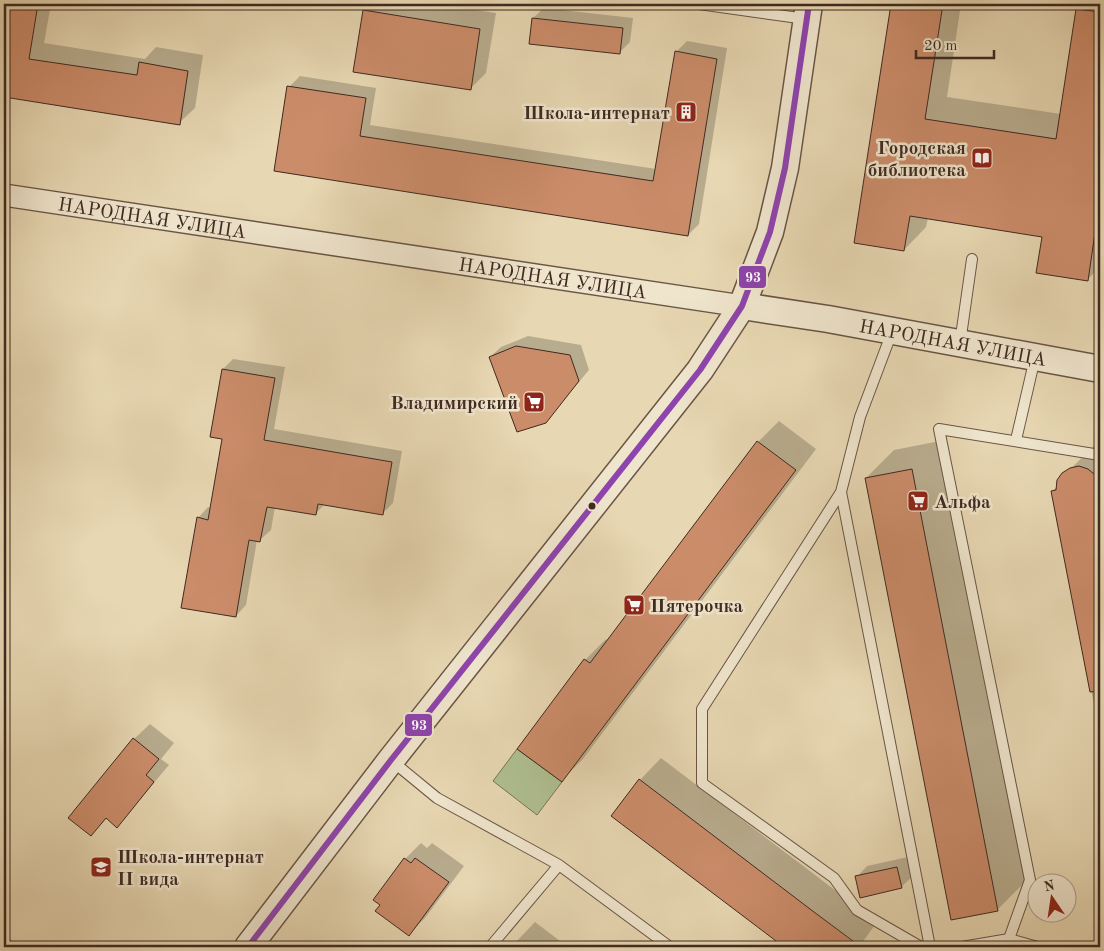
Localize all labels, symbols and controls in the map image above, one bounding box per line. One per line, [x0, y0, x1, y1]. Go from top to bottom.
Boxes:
scale bar [916, 28, 994, 60]
text: 20 m [924, 39, 958, 54]
building icon: Школа-интернат [674, 100, 698, 124]
place label: Школа-интернат [523, 105, 670, 124]
place label: Городская библиотека [868, 140, 966, 181]
library icon: Городская библиотека [970, 146, 994, 170]
street label: НАРОДНАЯ УЛИЦА [57, 196, 248, 243]
street label: НАРОДНАЯ УЛИЦА [457, 256, 648, 304]
line badge: 93 [738, 265, 767, 289]
text: 93 [745, 271, 761, 285]
street label: НАРОДНАЯ УЛИЦА [857, 318, 1048, 371]
supermarket icon: Владимирский [522, 390, 546, 414]
place label: Владимирский [390, 395, 518, 414]
supermarket icon: Альфа [906, 489, 930, 513]
place label: Альфа [934, 494, 991, 513]
unlabelled marker [587, 501, 597, 511]
supermarket icon: Пятерочка [622, 593, 646, 617]
place label: Пятерочка [650, 598, 744, 617]
line badge: 93 [404, 713, 433, 737]
text: 93 [411, 719, 427, 733]
place label: Школа-интернат II вида [117, 849, 264, 890]
school or university icon: Школа-интернат II вида [89, 855, 113, 879]
north arrow [1026, 874, 1076, 924]
text: N [1043, 878, 1056, 894]

